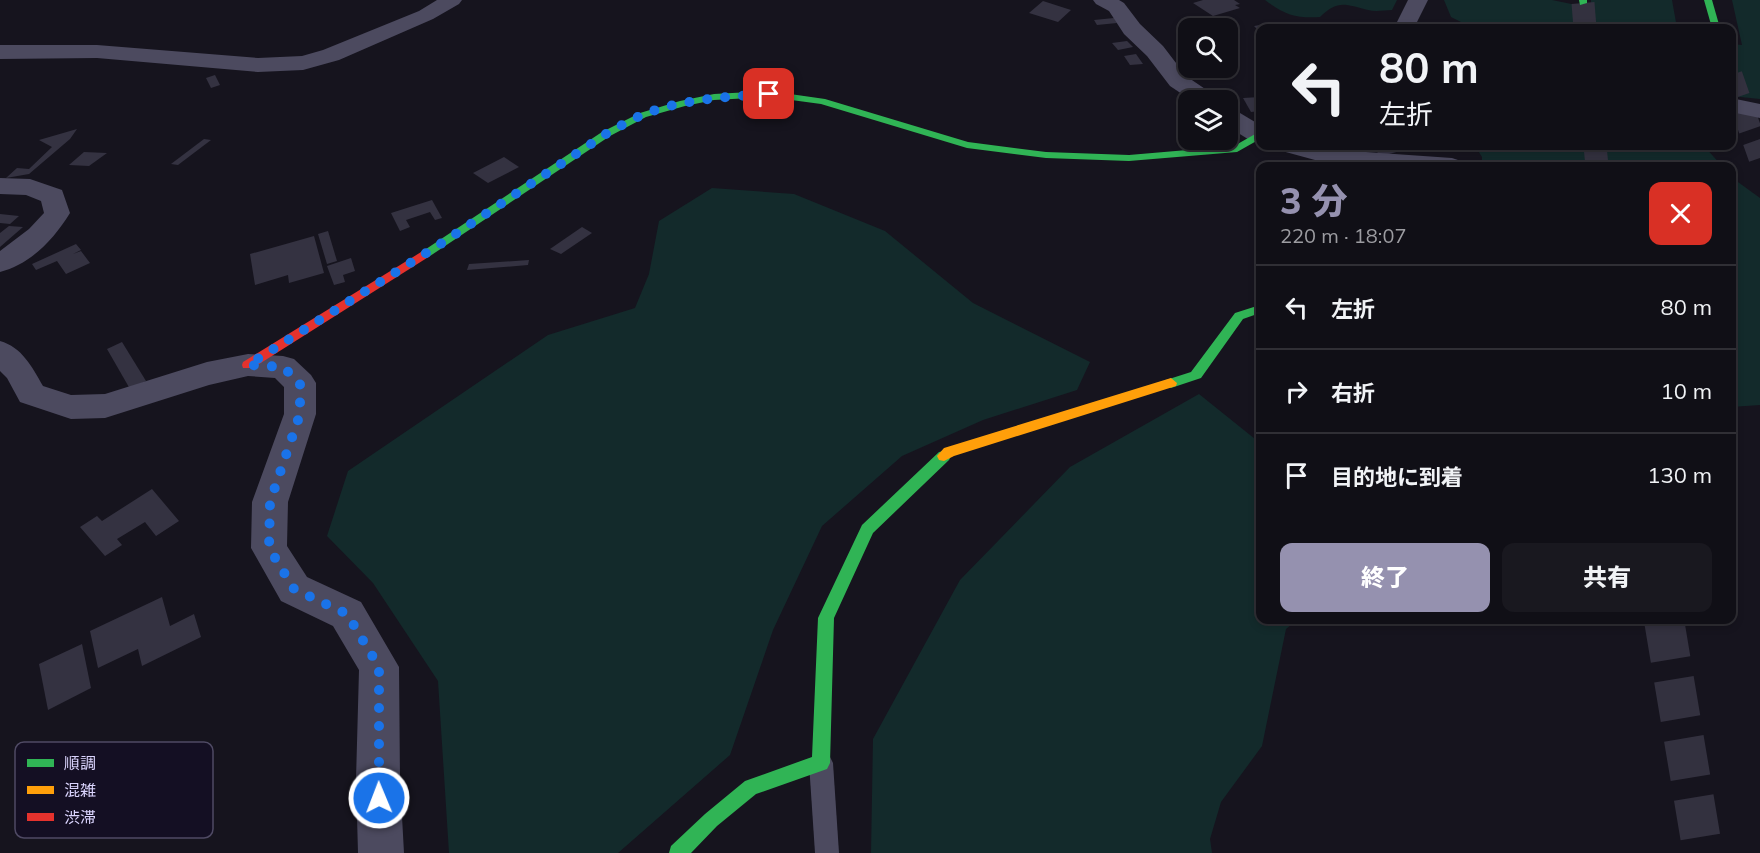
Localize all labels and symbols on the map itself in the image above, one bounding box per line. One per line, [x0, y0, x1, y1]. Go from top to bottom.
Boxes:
pin [743, 68, 794, 119]
legend [15, 742, 213, 838]
text: 順調 [64, 753, 96, 773]
position arrow [347, 766, 411, 830]
text: 混雑 [64, 780, 96, 800]
text: 渋滞 [64, 807, 96, 827]

